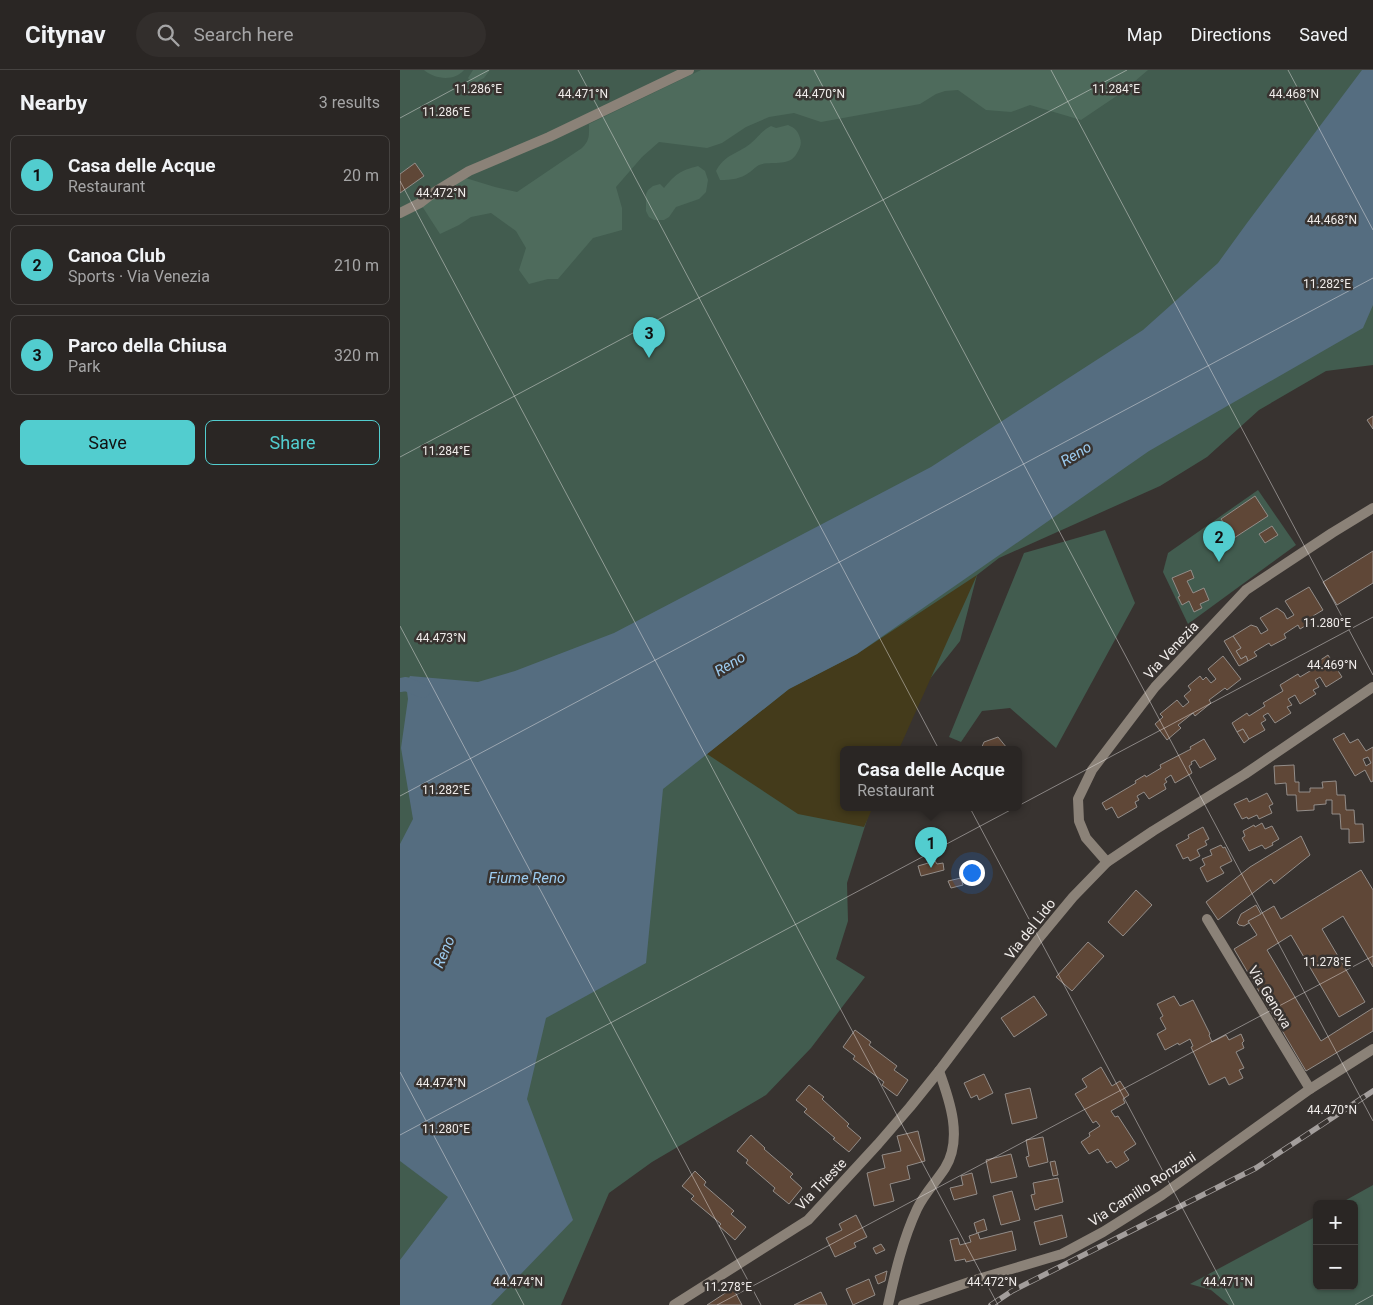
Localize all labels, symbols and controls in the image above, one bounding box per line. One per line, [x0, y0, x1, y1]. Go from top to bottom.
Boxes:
search box [136, 12, 486, 57]
text: Citynav [25, 21, 106, 49]
icon: search [154, 21, 182, 49]
text: Search here [194, 23, 294, 46]
text: Map [1127, 24, 1162, 45]
text: Directions [1190, 24, 1271, 45]
text: Saved [1299, 24, 1348, 45]
text: 11.286°E [454, 82, 502, 96]
text: 11.284°E [1092, 82, 1140, 96]
text: 44.471°N [558, 87, 608, 101]
text: 44.470°N [795, 87, 845, 101]
text: 44.468°N [1269, 87, 1319, 101]
text: Nearby [20, 91, 87, 115]
text: 3 results [319, 93, 380, 112]
text: 11.286°E [422, 105, 470, 119]
text: Casa delle Acque [68, 154, 216, 177]
text: 1 [32, 166, 42, 185]
text: 20 m [343, 166, 379, 185]
text: Restaurant [68, 177, 145, 196]
text: 44.472°N [416, 186, 466, 200]
text: 44.468°N [1307, 213, 1357, 227]
text: Canoa Club [68, 244, 166, 267]
text: 2 [32, 256, 42, 275]
text: 210 m [334, 256, 379, 275]
text: Sports · Via Venezia [68, 267, 210, 286]
text: 11.282°E [1303, 277, 1351, 291]
pin: 3 [633, 317, 665, 358]
text: Parco della Chiusa [68, 334, 227, 357]
text: 3 [32, 346, 42, 365]
text: 320 m [334, 346, 379, 365]
text: Park [68, 357, 100, 376]
button: Save [20, 420, 195, 465]
button: Share [205, 420, 380, 465]
water label: Reno [1057, 438, 1095, 470]
text: 11.284°E [422, 444, 470, 458]
pin: 2 [1203, 521, 1235, 562]
text: 11.280°E [1303, 616, 1351, 630]
street label: Via Venezia [1140, 618, 1202, 682]
text: 44.473°N [416, 631, 466, 645]
water label: Reno [711, 648, 749, 680]
text: 44.469°N [1307, 658, 1357, 672]
popup [840, 746, 1022, 811]
text: Casa delle Acque [857, 758, 1005, 781]
text: Restaurant [857, 781, 934, 800]
text: 11.282°E [422, 783, 470, 797]
pin: 1 [915, 827, 947, 868]
your location [959, 860, 985, 886]
water label: Fiume Reno [489, 869, 565, 887]
street label: Via del Lido [1001, 896, 1059, 962]
water label: Reno [429, 933, 459, 971]
text: 11.278°E [1303, 955, 1351, 969]
street label: Via Genova [1245, 963, 1295, 1031]
text: 44.474°N [416, 1076, 466, 1090]
text: 44.470°N [1307, 1103, 1357, 1117]
text: 11.280°E [422, 1122, 470, 1136]
street label: Via Camillo Ronzani [1086, 1148, 1198, 1230]
street label: Via Trieste [792, 1155, 850, 1213]
map controls [1313, 1200, 1358, 1290]
button: + [1313, 1200, 1358, 1245]
button: − [1313, 1245, 1358, 1290]
text: 44.474°N [493, 1275, 543, 1289]
text: 44.472°N [967, 1275, 1017, 1289]
text: 44.471°N [1203, 1275, 1253, 1289]
text: 11.278°E [704, 1280, 752, 1294]

